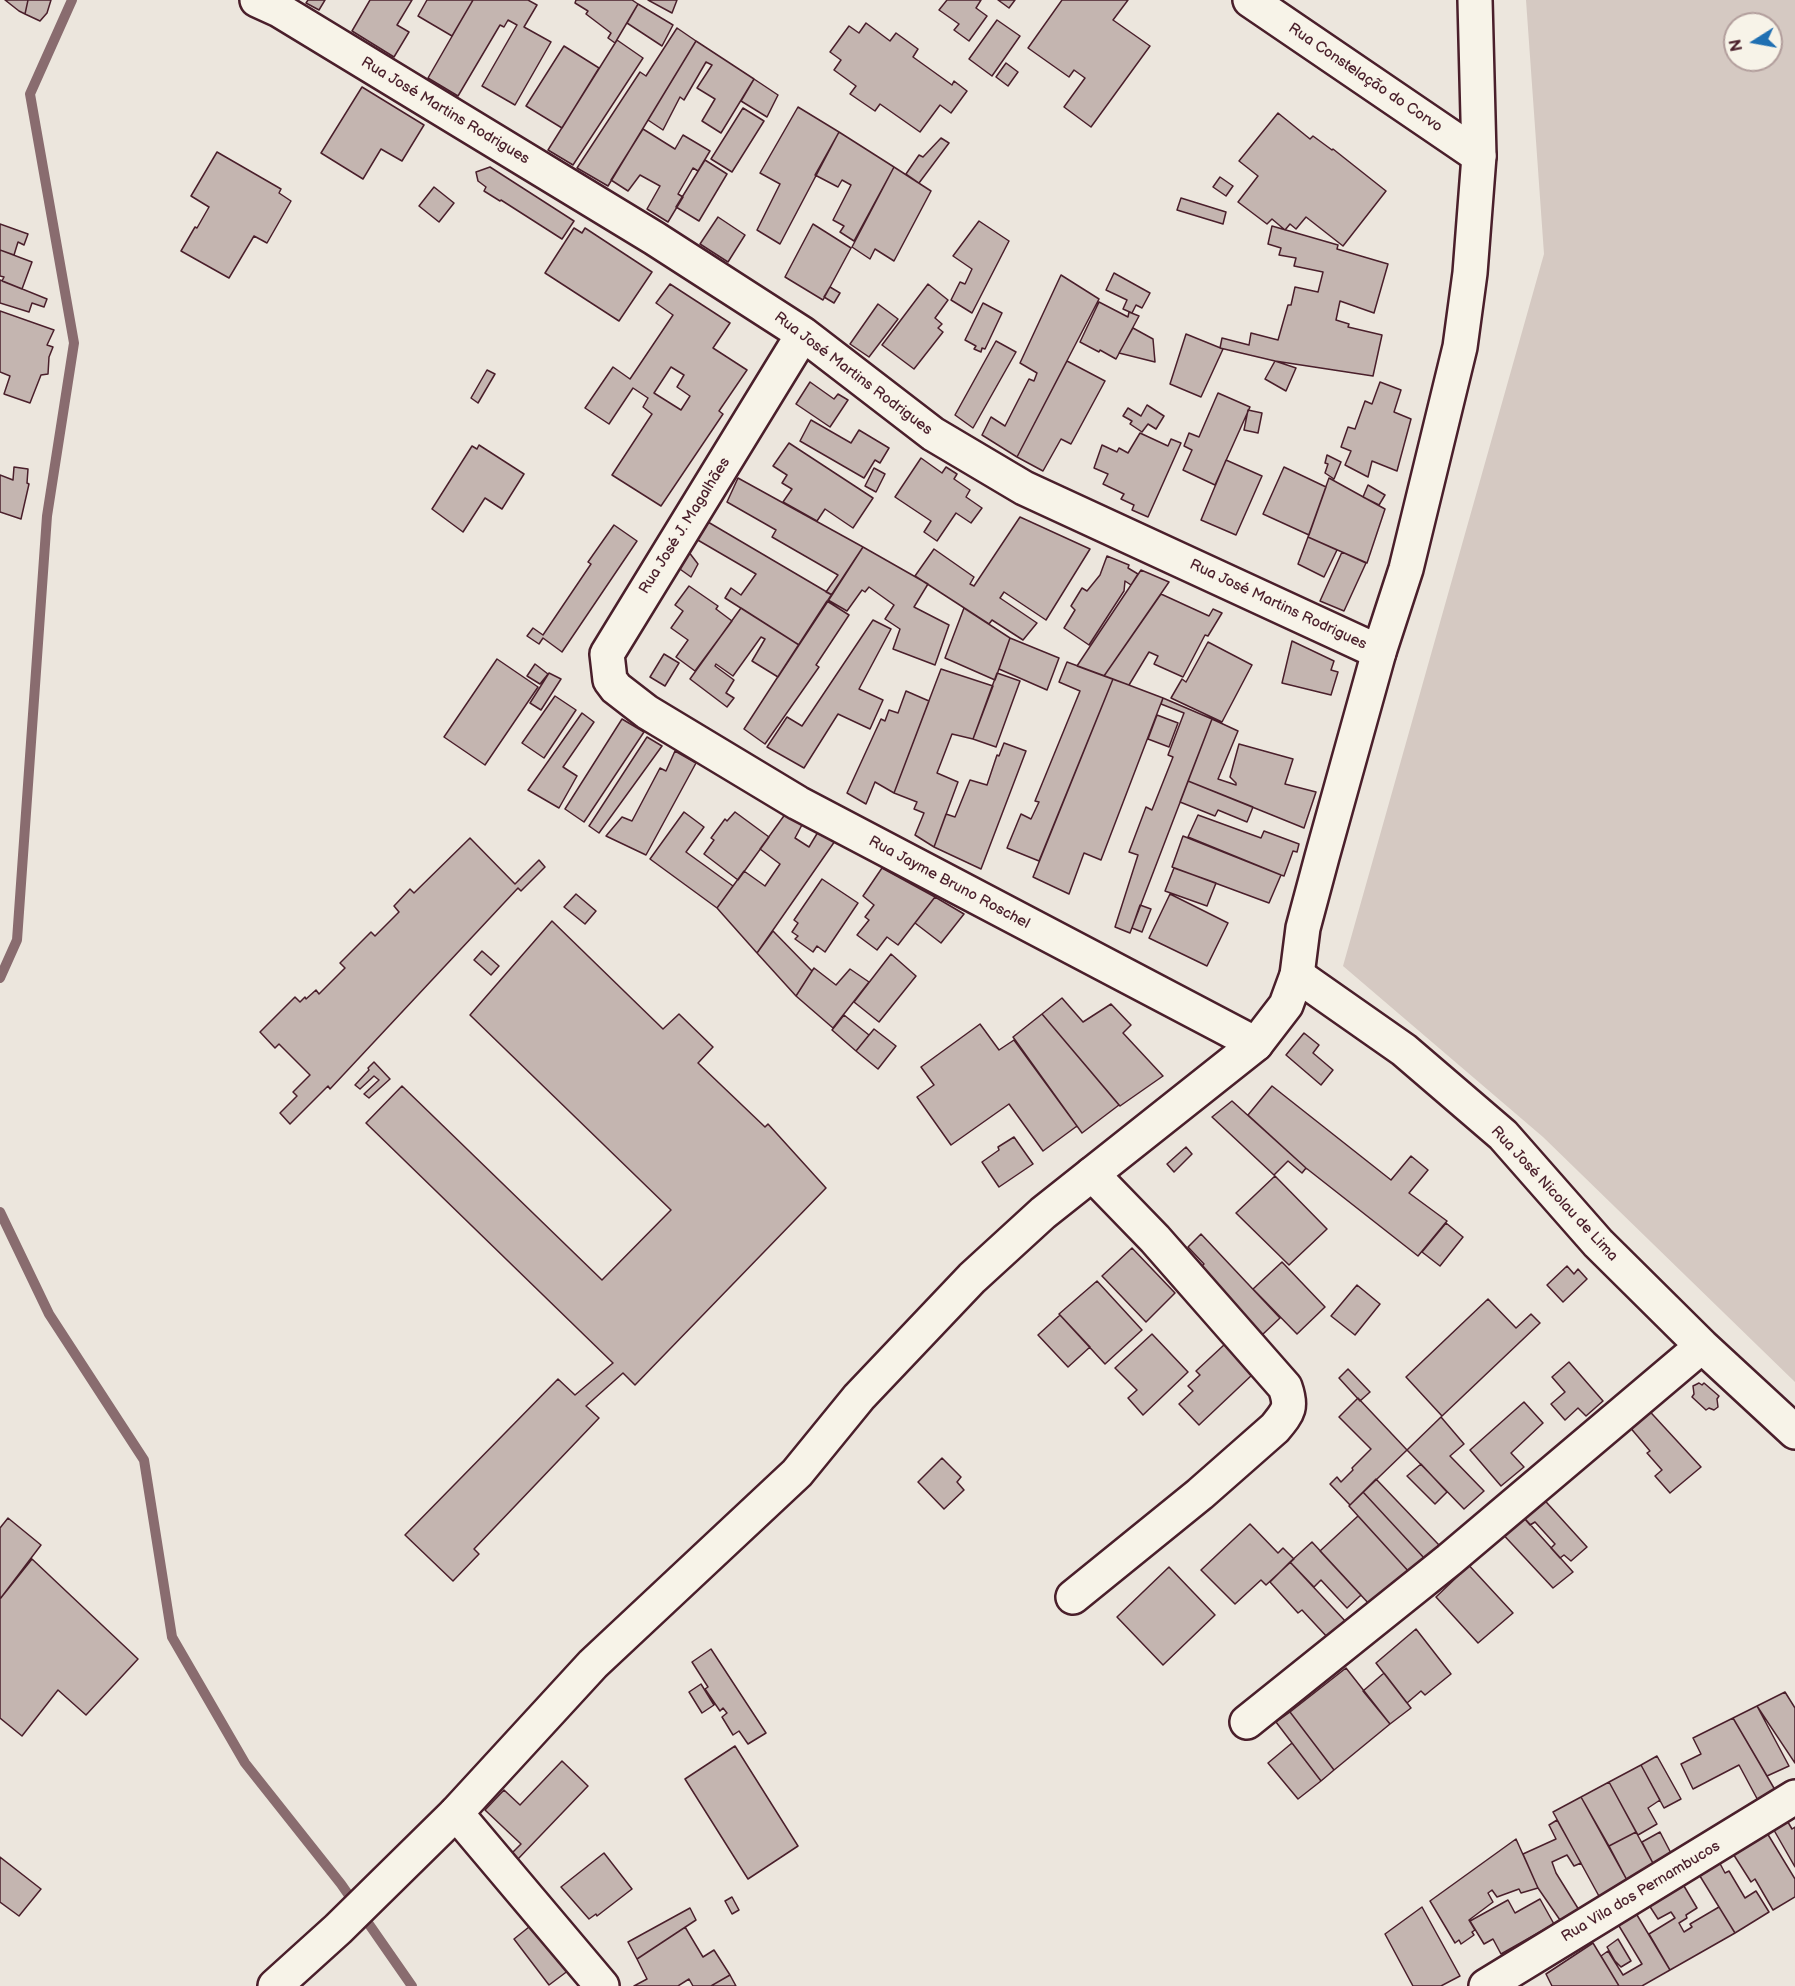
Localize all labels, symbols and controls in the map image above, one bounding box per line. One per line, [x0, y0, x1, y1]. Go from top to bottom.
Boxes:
north arrow [1723, 12, 1783, 72]
street label: Rua Constelação do Corvo [1285, 20, 1445, 136]
text: N [1726, 37, 1747, 53]
street label: Rua José Martins Rodrigues [358, 54, 532, 168]
street label: Rua José Martins Rodrigues [770, 309, 936, 439]
street label: Rua José J. Magalhães [636, 454, 734, 598]
street label: Rua José Martins Rodrigues [1187, 556, 1369, 654]
street label: Rua Jayme Bruno Roschel [865, 833, 1033, 933]
street label: Rua José Nicolau de Lima [1487, 1123, 1621, 1265]
street label: Rua Vila dos Pernambucos [1558, 1837, 1724, 1947]

